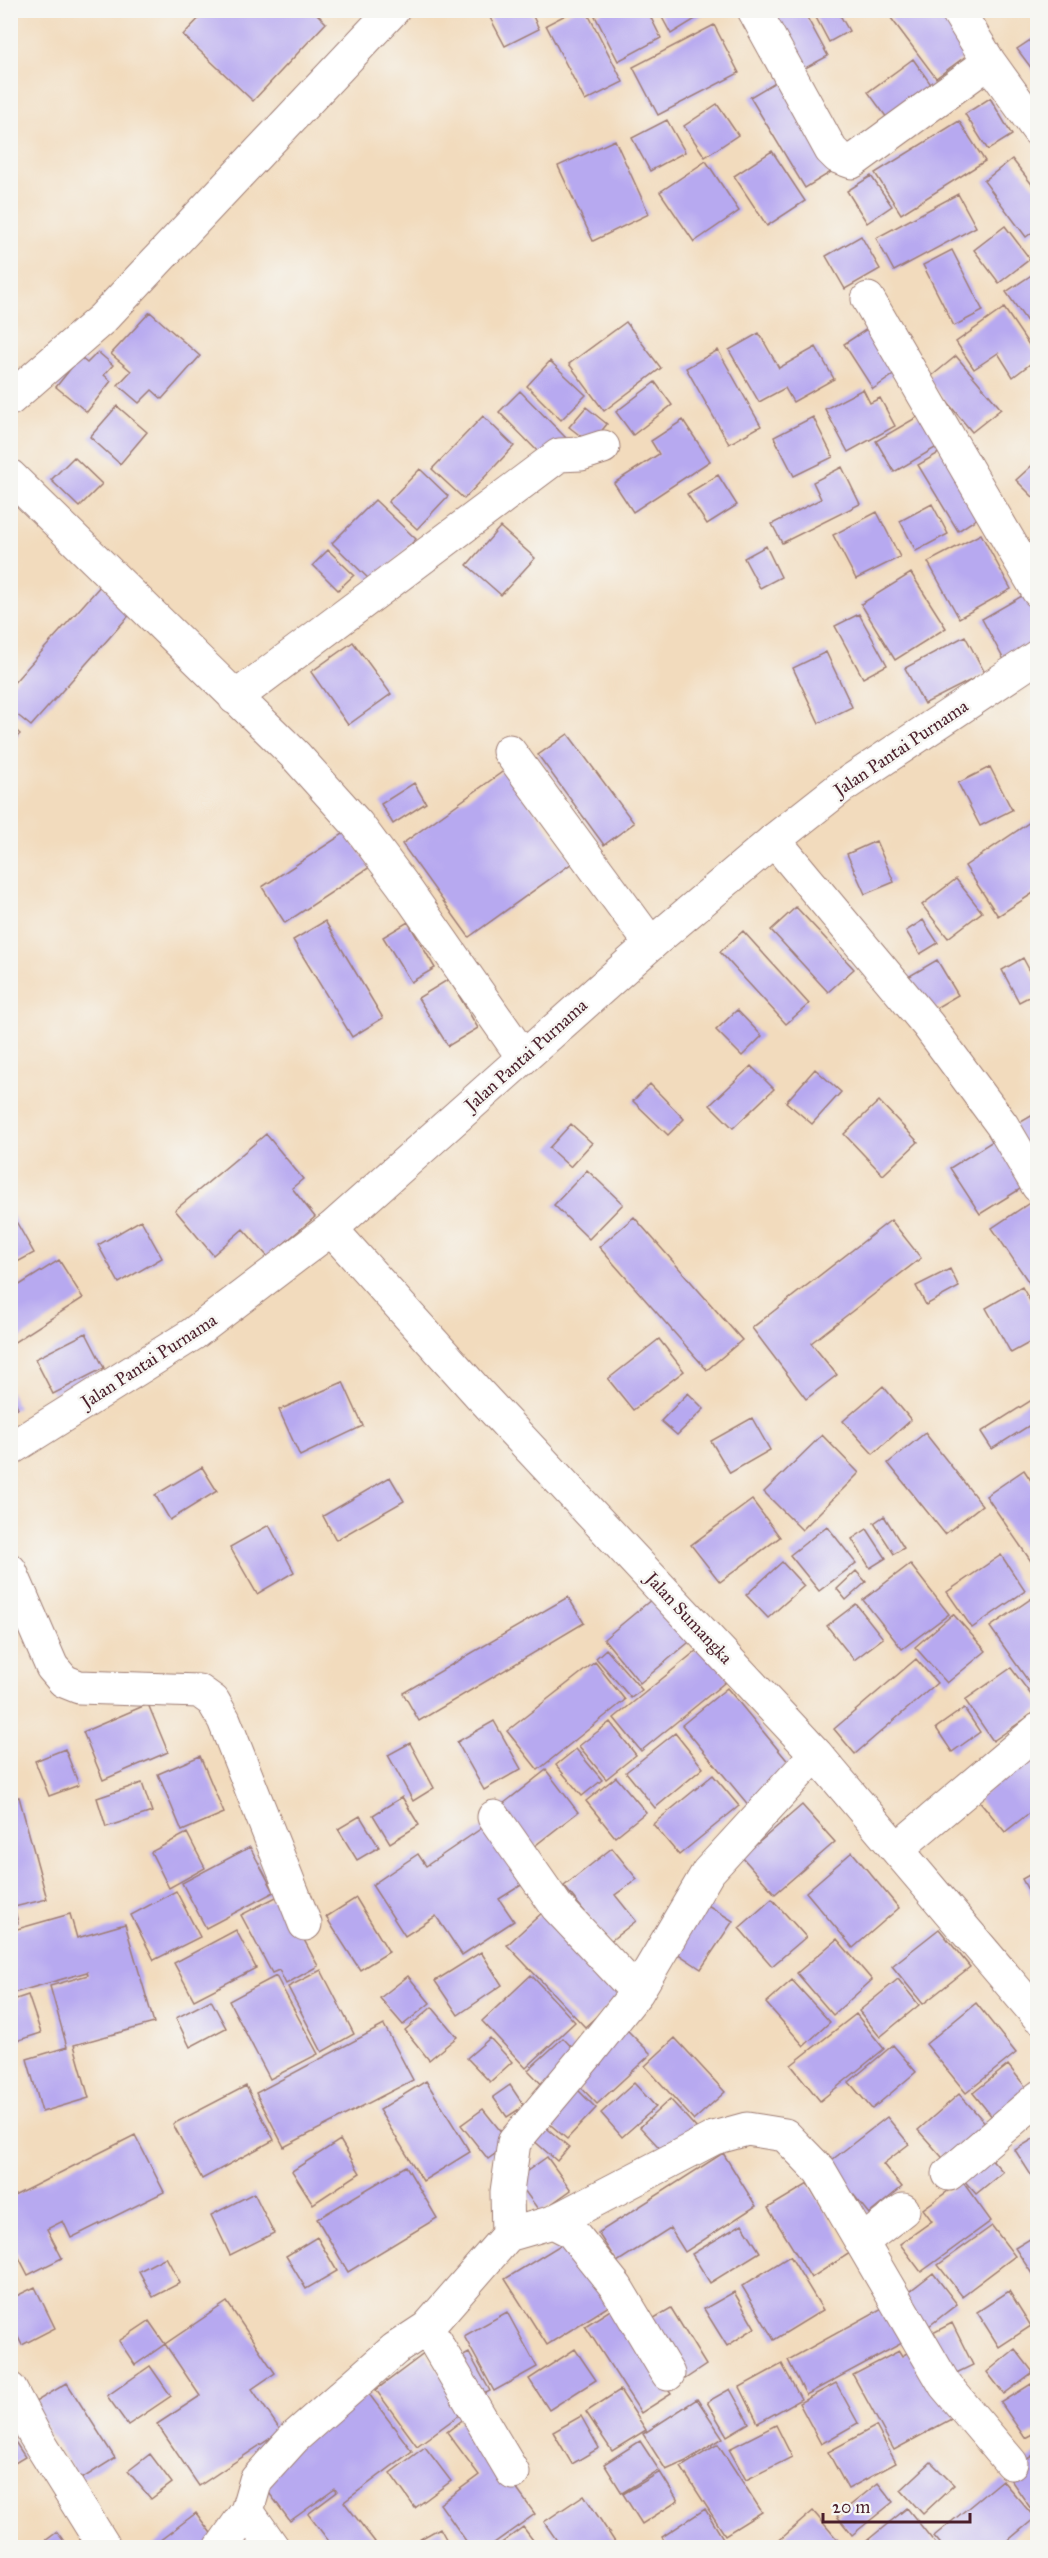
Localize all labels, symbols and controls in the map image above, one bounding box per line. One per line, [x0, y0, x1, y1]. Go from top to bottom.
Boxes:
street label: Jalan Pantai Purnama [828, 695, 973, 803]
street label: Jalan Pantai Purnama [459, 994, 593, 1118]
street label: Jalan Pantai Purnama [75, 1309, 222, 1415]
street label: Jalan Sumangka [639, 1566, 737, 1669]
scale bar [823, 2486, 970, 2524]
text: 20 m [832, 2496, 870, 2518]

